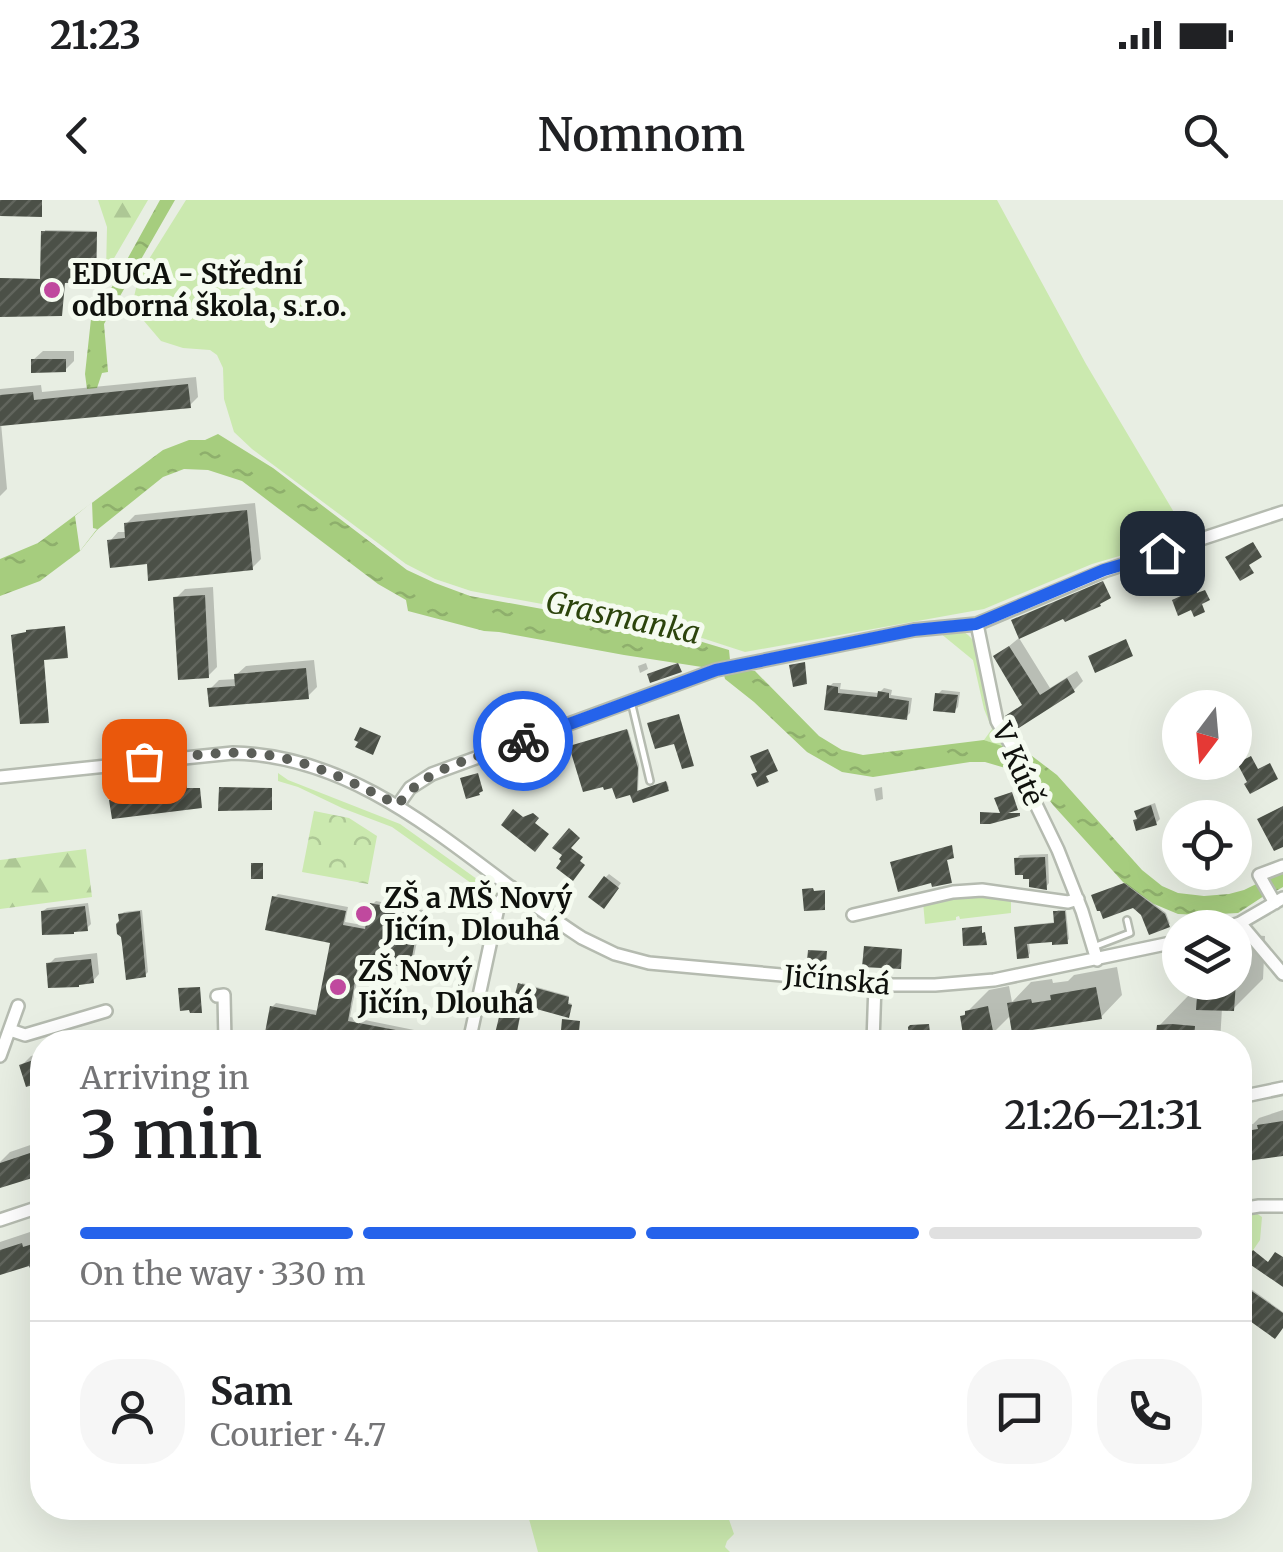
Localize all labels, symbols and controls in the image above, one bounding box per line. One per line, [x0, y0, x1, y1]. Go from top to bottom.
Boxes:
text: 21:23 [50, 12, 141, 59]
text: Nomnom [538, 107, 745, 163]
icon: back [50, 108, 105, 163]
icon: search [1178, 108, 1233, 163]
place label: EDUCA - Střední odborná škola, s.r.o. [72, 256, 347, 324]
marker: EDUCA - Střední odborná škola, s.r.o. [41, 279, 63, 301]
pin [1120, 511, 1205, 596]
icon: home [1135, 526, 1190, 581]
water label: Grasmanka [543, 582, 704, 652]
north arrow [1162, 690, 1252, 780]
map controls [1162, 690, 1252, 1000]
courier [473, 691, 573, 791]
icon: bike [496, 714, 551, 769]
street label: V Kútě [983, 716, 1052, 811]
pin [102, 719, 187, 804]
icon: bag [117, 734, 172, 789]
button: locate [1162, 800, 1252, 890]
place label: ZŠ a MŠ Nový Jičín, Dlouhá [383, 880, 573, 948]
marker: ZŠ a MŠ Nový Jičín, Dlouhá [353, 903, 375, 925]
button: layers [1162, 910, 1252, 1000]
place label: ZŠ Nový Jičín, Dlouhá [357, 953, 534, 1021]
street label: Jičínská [781, 957, 892, 1003]
marker: ZŠ Nový Jičín, Dlouhá [327, 976, 349, 998]
text: Arriving in [80, 1058, 249, 1098]
text: 21:26–21:31 [1004, 1092, 1202, 1139]
text: 3 min [80, 1094, 262, 1176]
text: On the way · 330 m [80, 1254, 366, 1294]
button: person [80, 1359, 185, 1464]
button: chat [967, 1359, 1072, 1464]
button: phone [1097, 1359, 1202, 1464]
text: Sam [210, 1368, 293, 1415]
text: Courier · 4.7 [210, 1415, 386, 1455]

